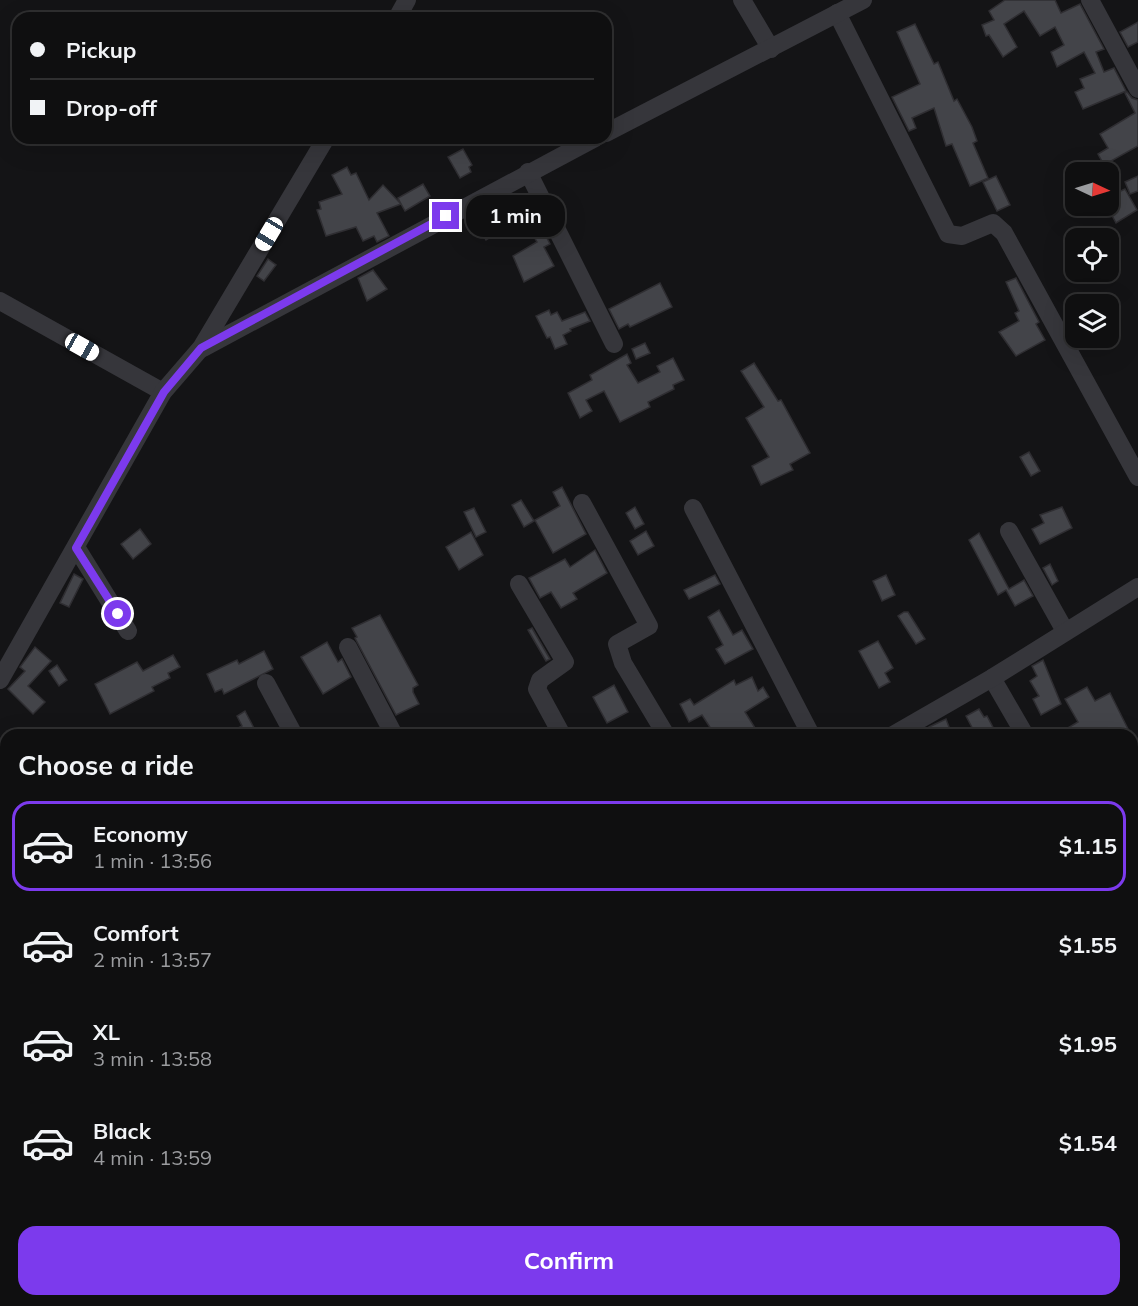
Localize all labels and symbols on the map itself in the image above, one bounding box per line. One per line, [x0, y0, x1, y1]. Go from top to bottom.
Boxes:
north arrow [1065, 162, 1119, 216]
callout: 1 min [467, 195, 566, 237]
route end [432, 202, 459, 229]
car [252, 214, 286, 254]
car [62, 330, 102, 364]
route start [104, 600, 131, 627]

